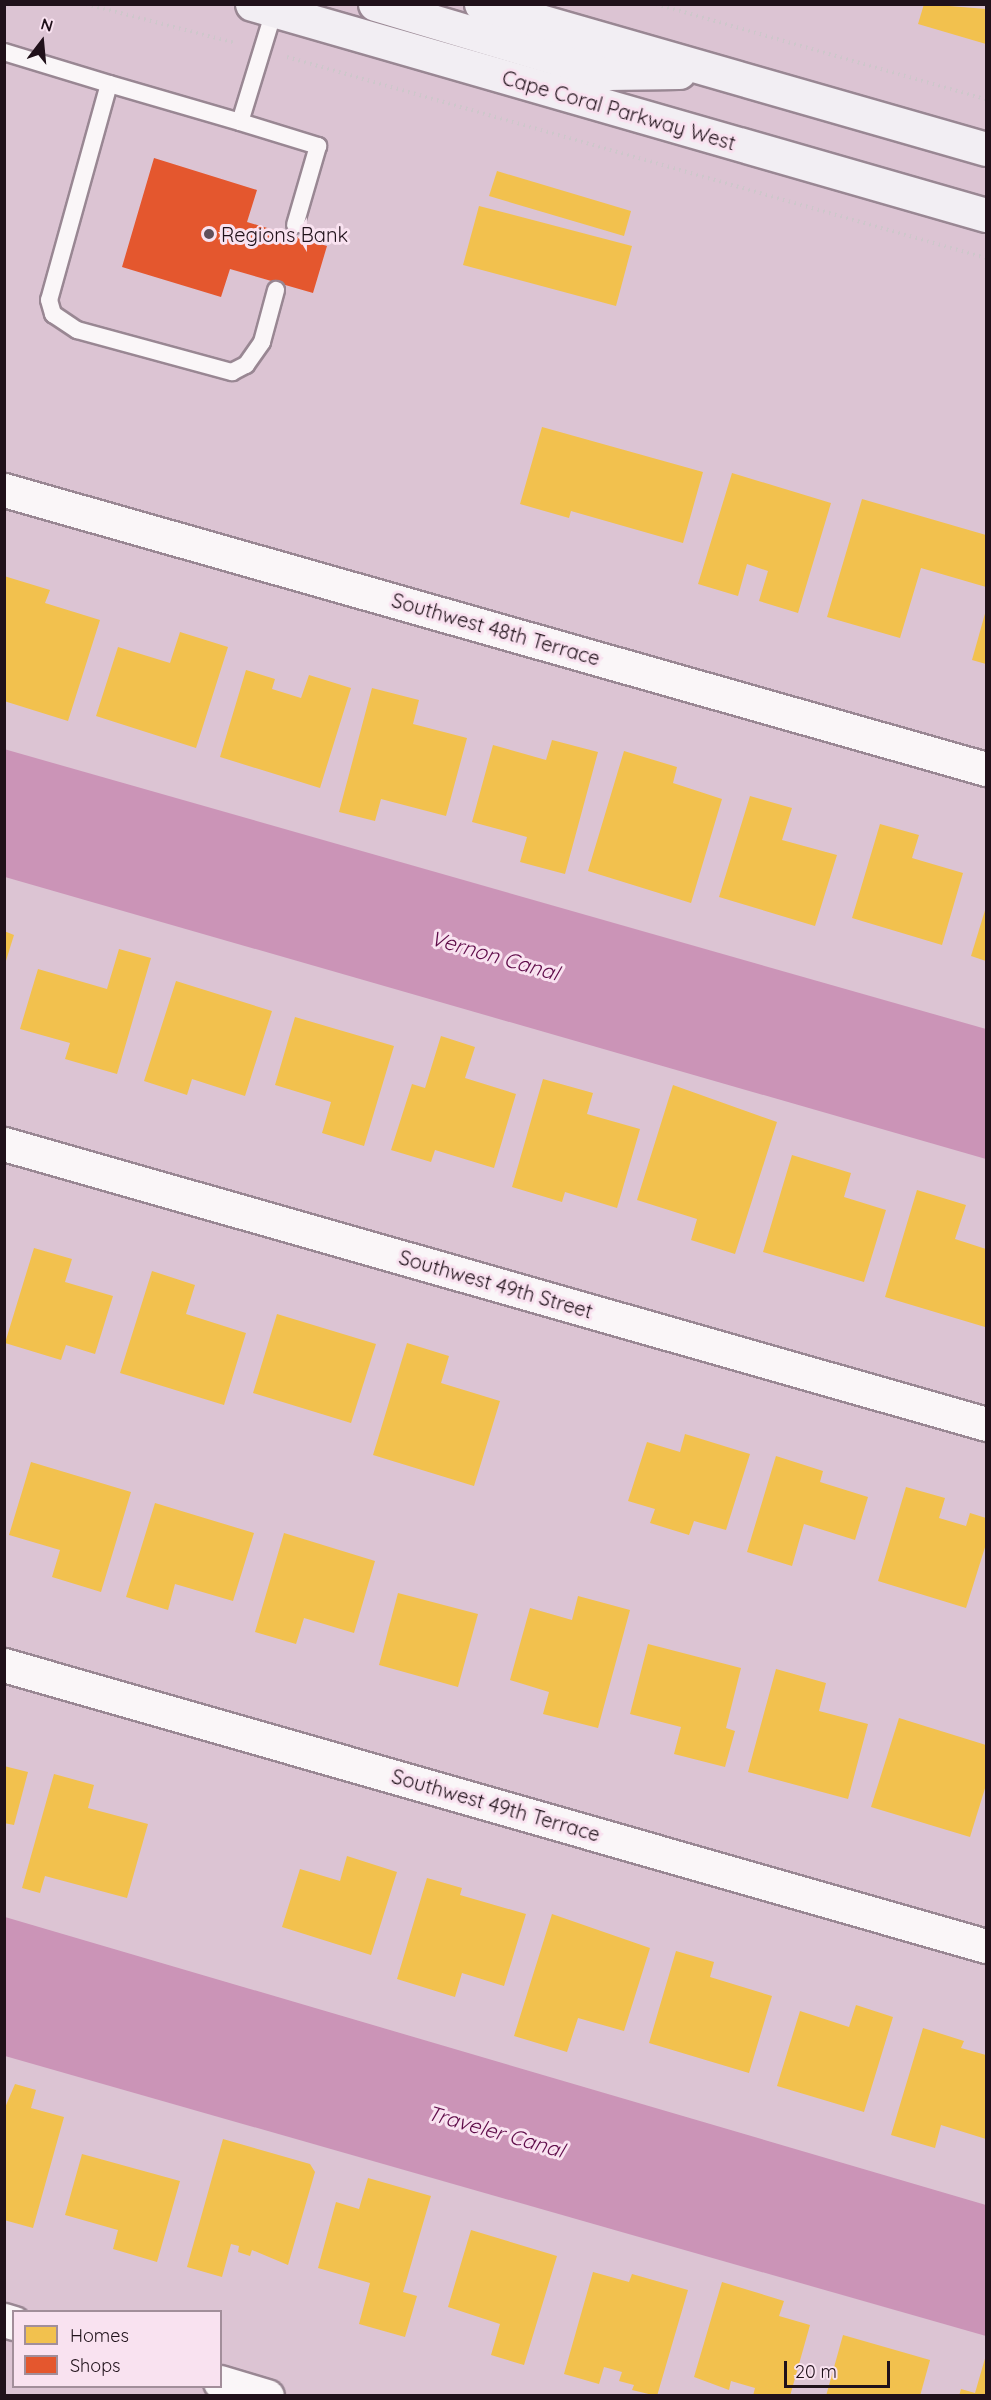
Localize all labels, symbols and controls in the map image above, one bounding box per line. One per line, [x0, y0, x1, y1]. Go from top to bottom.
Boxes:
north arrow [12, 12, 72, 72]
text: N [39, 13, 55, 36]
street label: Cape Coral Parkway West [500, 65, 738, 155]
place label: Regions Bank [221, 222, 348, 246]
marker: Regions Bank [202, 227, 216, 241]
street label: Southwest 48th Terrace [389, 588, 603, 670]
water label: Vernon Canal [428, 925, 562, 985]
street label: Southwest 49th Street [396, 1245, 596, 1323]
street label: Southwest 49th Terrace [389, 1764, 603, 1846]
water label: Traveler Canal [425, 2099, 567, 2163]
legend [12, 2310, 222, 2388]
text: Homes [70, 2324, 129, 2347]
scale bar [787, 2349, 894, 2387]
text: Shops [70, 2354, 121, 2377]
text: 20 m [795, 2360, 837, 2383]

